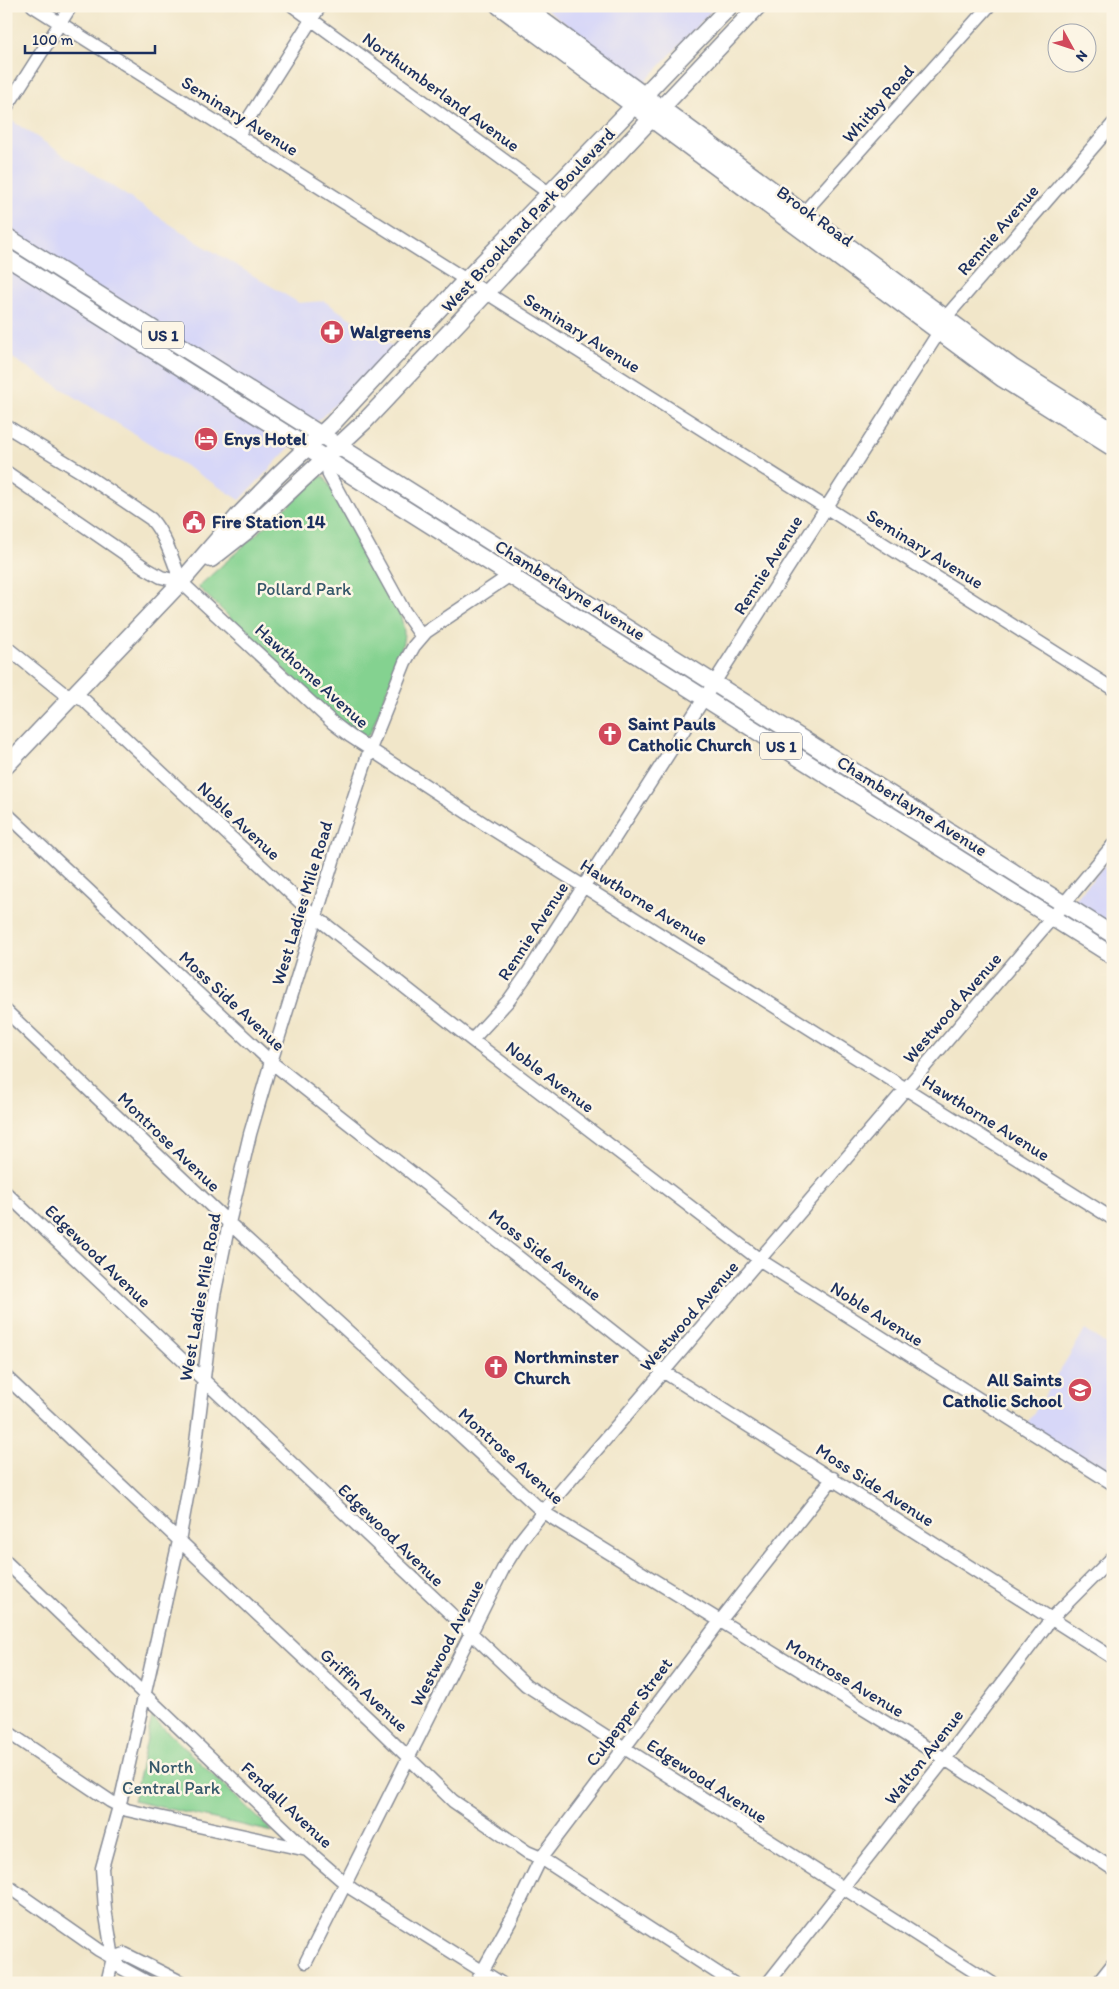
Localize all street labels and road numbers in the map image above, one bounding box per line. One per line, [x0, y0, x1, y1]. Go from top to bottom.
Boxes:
street label: Northumberland Avenue [358, 27, 524, 157]
street label: Whitby Road [837, 60, 919, 148]
street label: Seminary Avenue [177, 71, 303, 161]
street label: West Brookland Park Boulevard [436, 123, 620, 317]
street label: Rennie Avenue [952, 180, 1044, 280]
street label: Brook Road [772, 181, 858, 251]
street label: Seminary Avenue [519, 288, 645, 378]
road number: US 1 [142, 322, 184, 348]
street label: Seminary Avenue [862, 504, 988, 594]
street label: Rennie Avenue [729, 511, 807, 619]
street label: Chamberlayne Avenue [491, 535, 649, 645]
street label: Hawthorne Avenue [250, 619, 374, 733]
road number: US 1 [760, 732, 802, 759]
street label: Chamberlayne Avenue [833, 751, 991, 861]
street label: Noble Avenue [193, 777, 285, 865]
street label: West Ladies Mile Road [267, 818, 338, 988]
street label: Hawthorne Avenue [576, 854, 712, 950]
street label: Rennie Avenue [493, 877, 573, 985]
street label: Moss Side Avenue [174, 946, 290, 1056]
street label: Westwood Avenue [898, 948, 1006, 1068]
street label: Noble Avenue [501, 1036, 599, 1118]
street label: Hawthorne Avenue [918, 1070, 1054, 1166]
street label: Montrose Avenue [113, 1087, 225, 1197]
street label: Edgewood Avenue [40, 1200, 156, 1312]
street label: Moss Side Avenue [484, 1204, 606, 1306]
street label: West Ladies Mile Road [174, 1211, 226, 1383]
street label: Westwood Avenue [635, 1256, 743, 1376]
street label: Noble Avenue [826, 1277, 928, 1351]
street label: Montrose Avenue [454, 1403, 568, 1509]
street label: Moss Side Avenue [812, 1438, 938, 1532]
street label: Edgewood Avenue [333, 1479, 449, 1591]
street label: Westwood Avenue [405, 1576, 489, 1710]
street label: Montrose Avenue [782, 1634, 908, 1722]
street label: Griffin Avenue [315, 1644, 413, 1736]
street label: Culpepper Street [581, 1653, 677, 1771]
street label: Walton Avenue [880, 1705, 968, 1809]
street label: Edgewood Avenue [643, 1734, 771, 1828]
street label: Fendall Avenue [237, 1757, 337, 1853]

